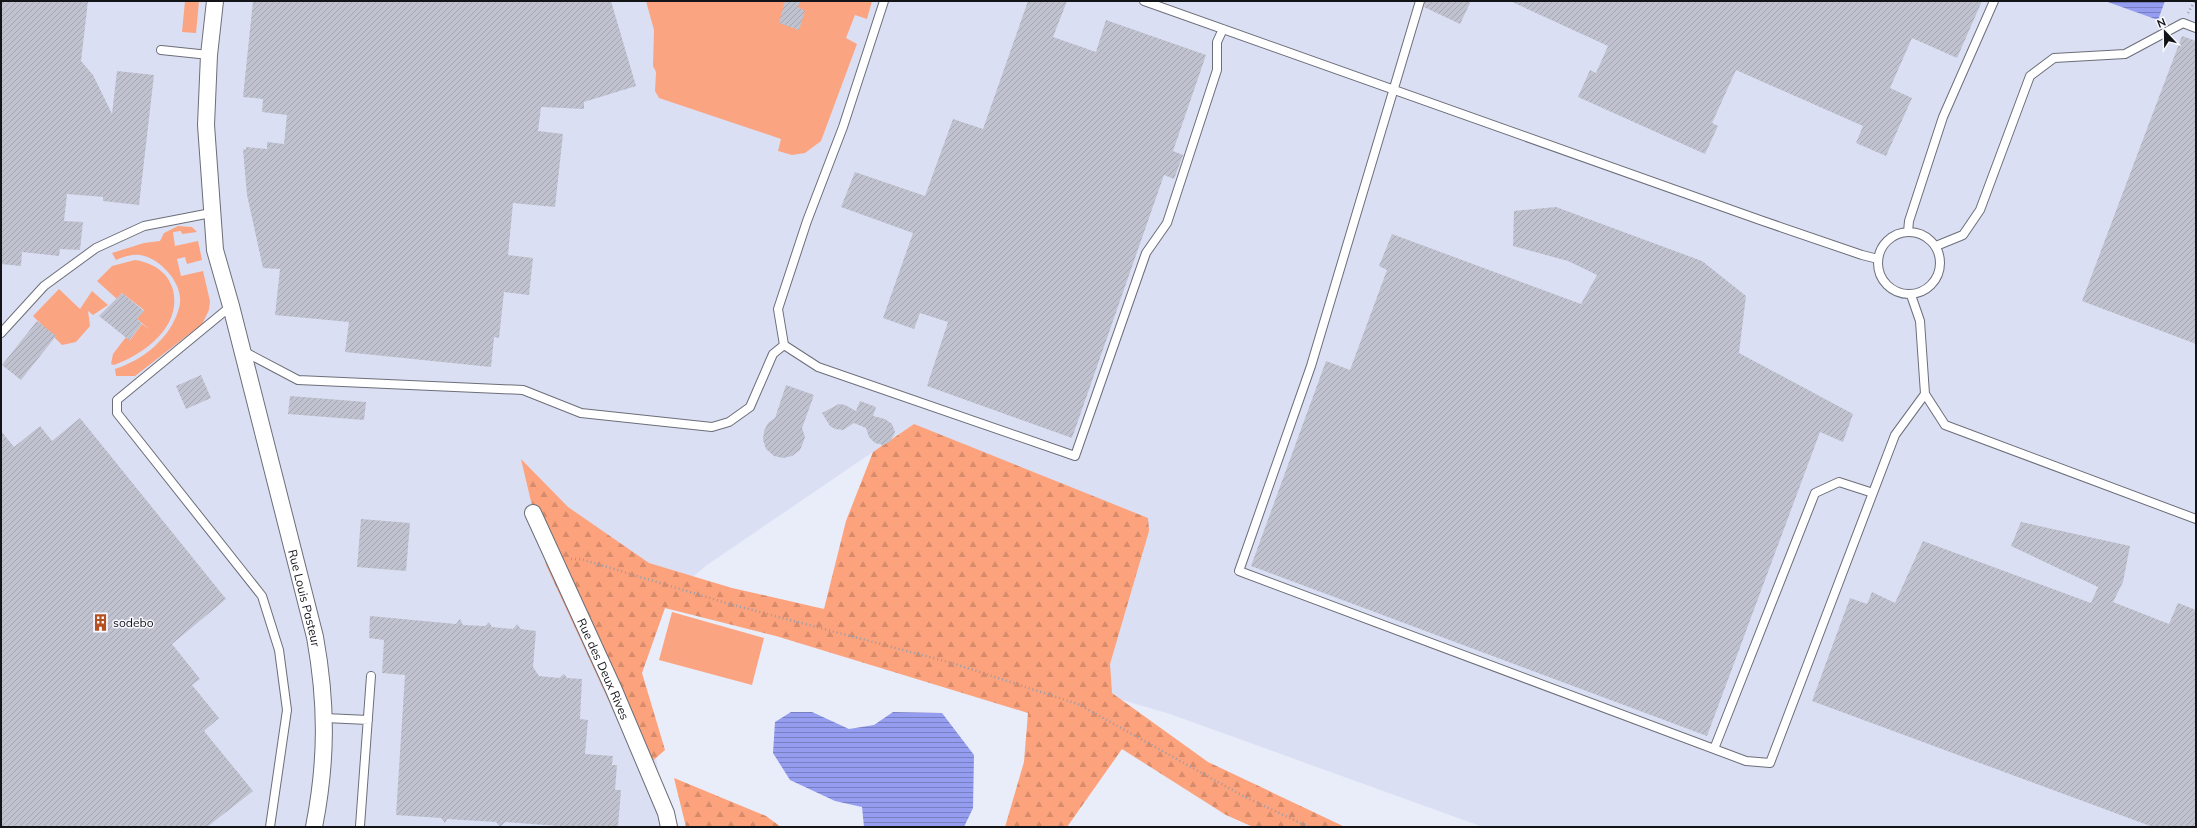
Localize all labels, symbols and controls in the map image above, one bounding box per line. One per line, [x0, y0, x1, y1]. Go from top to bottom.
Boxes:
north arrow [2145, 12, 2185, 52]
text: N [2155, 15, 2168, 31]
street label: Rue Louis Pasteur [286, 548, 324, 648]
building icon: sodebo [90, 612, 110, 632]
place label: sodebo [113, 615, 154, 630]
street label: Rue des Deux Rives [575, 615, 633, 722]

